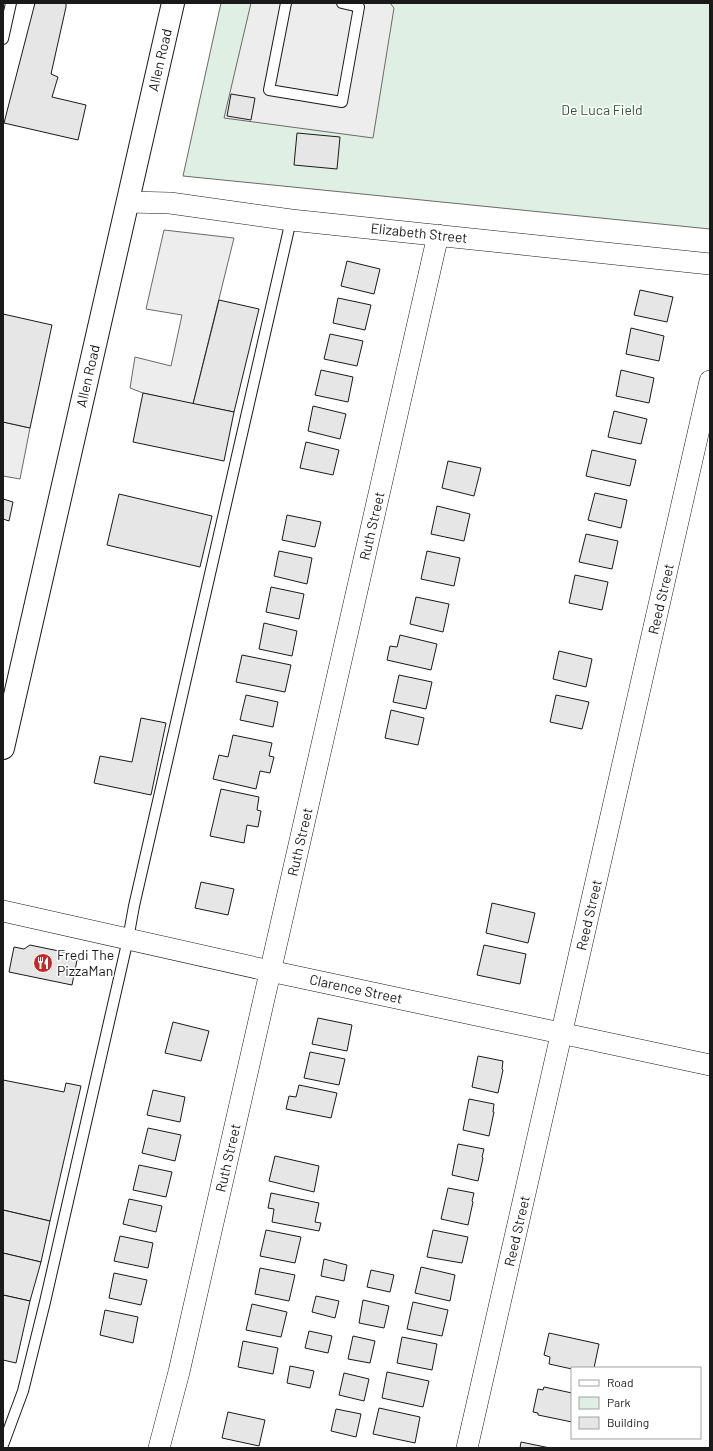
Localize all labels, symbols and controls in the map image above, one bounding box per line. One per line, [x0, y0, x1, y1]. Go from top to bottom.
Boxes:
street label: Allen Road [144, 27, 175, 93]
park label: De Luca Field [561, 101, 643, 118]
street label: Elizabeth Street [370, 219, 468, 246]
street label: Allen Road [72, 343, 103, 409]
street label: Ruth Street [355, 490, 388, 562]
street label: Reed Street [644, 562, 677, 636]
street label: Ruth Street [283, 806, 316, 878]
street label: Reed Street [572, 878, 605, 952]
place label: Fredi The PizzaMan [57, 946, 114, 979]
restaurant icon: Fredi The PizzaMan [32, 952, 54, 974]
street label: Clarence Street [308, 970, 404, 1007]
street label: Ruth Street [211, 1122, 244, 1194]
street label: Reed Street [500, 1194, 533, 1268]
legend [571, 1367, 701, 1439]
text: Road [607, 1375, 634, 1389]
text: Park [607, 1395, 631, 1409]
text: Building [607, 1415, 649, 1429]

